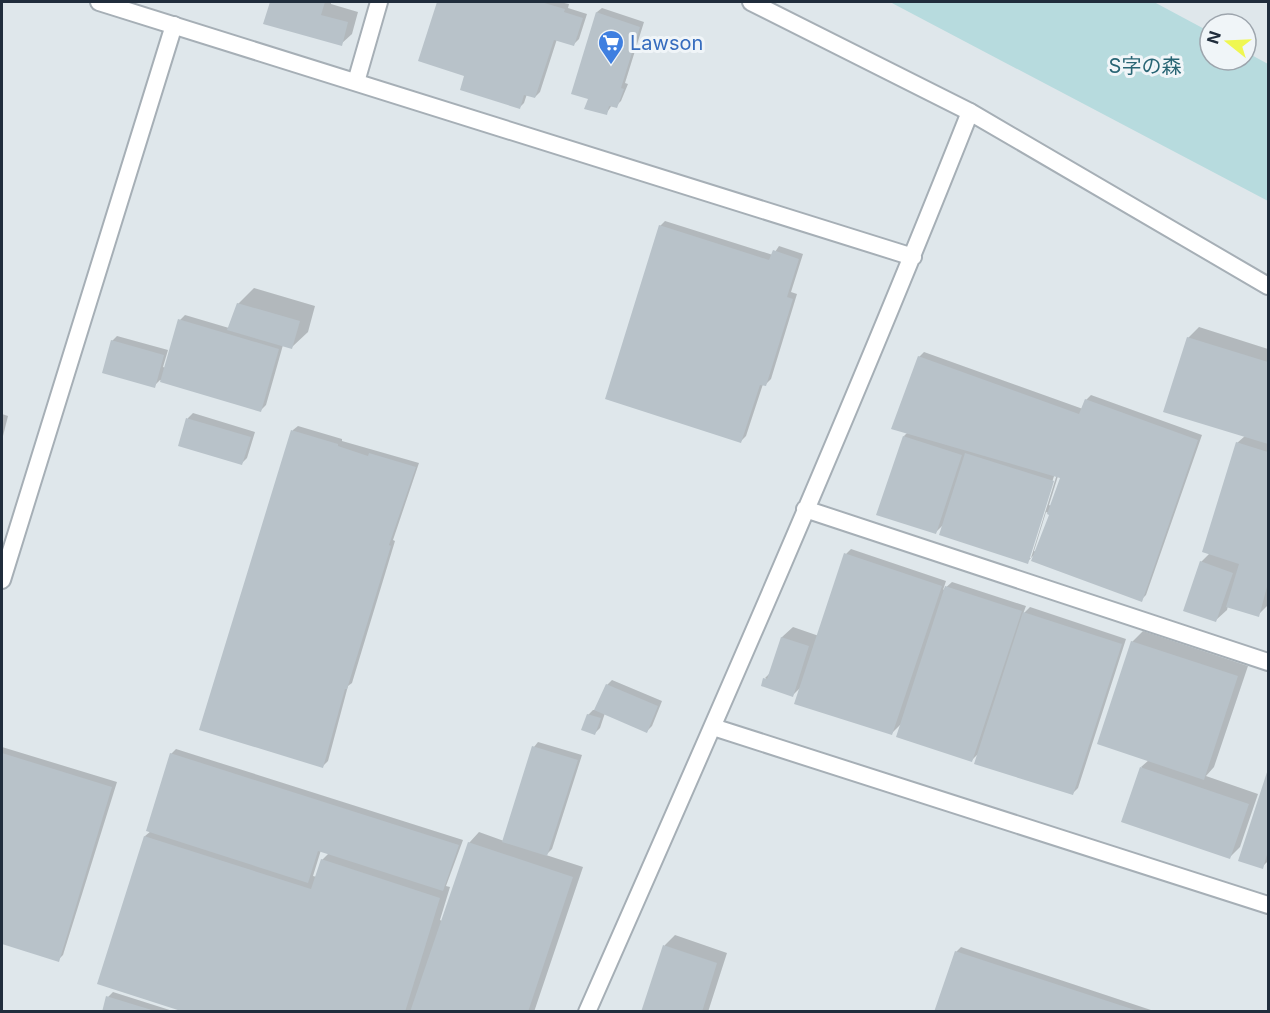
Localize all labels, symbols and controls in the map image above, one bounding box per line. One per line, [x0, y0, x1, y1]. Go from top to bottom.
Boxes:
north arrow [1198, 12, 1258, 72]
supermarket icon: Lawson [596, 28, 626, 66]
text: N [1202, 28, 1225, 46]
place label: Lawson [630, 31, 703, 55]
park label: S字の森 [1109, 54, 1181, 78]

